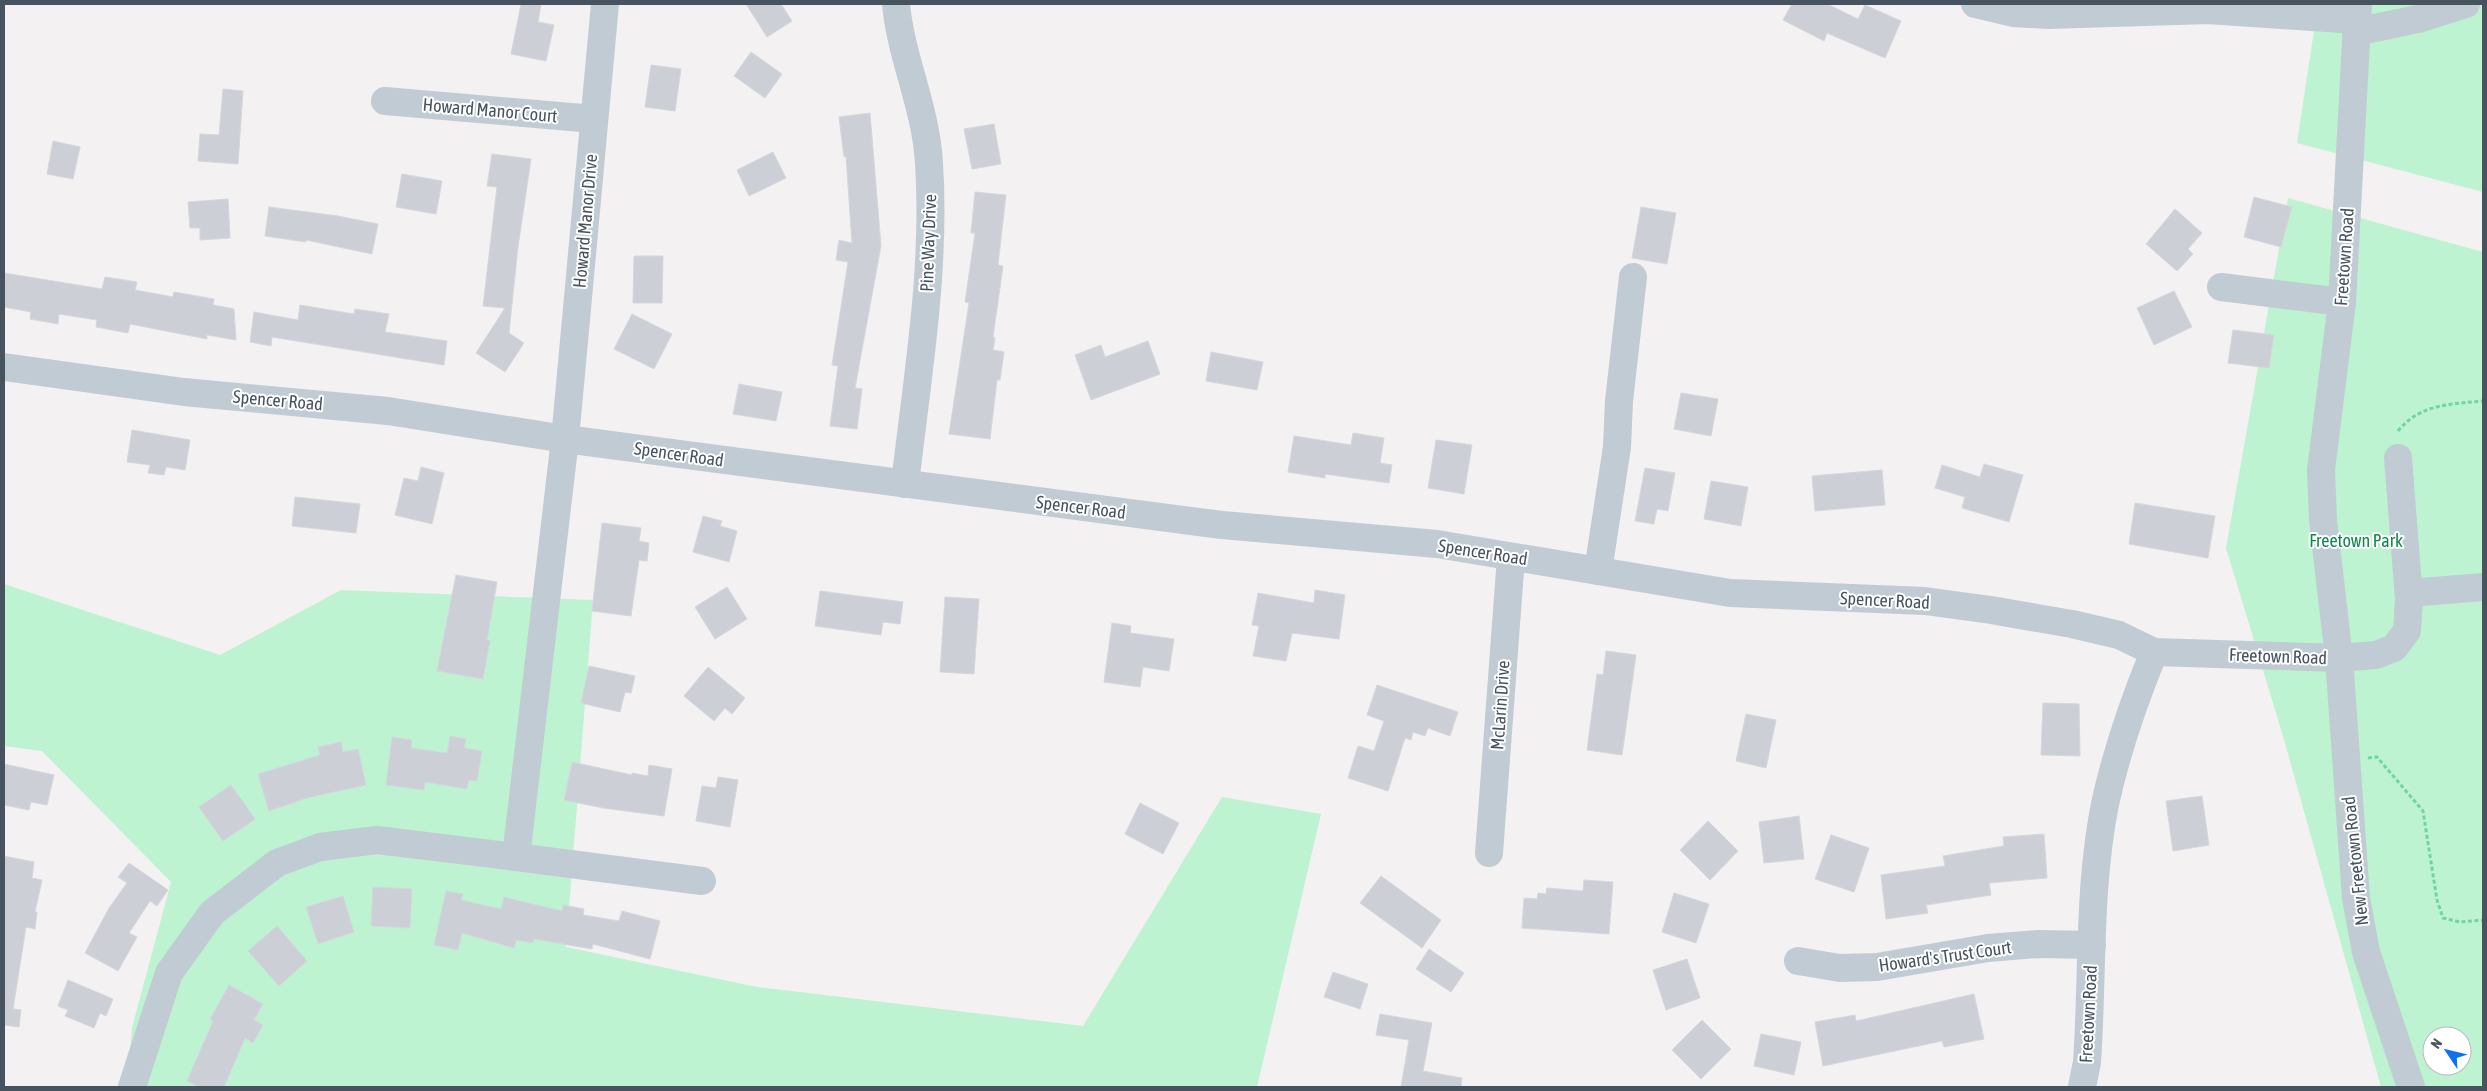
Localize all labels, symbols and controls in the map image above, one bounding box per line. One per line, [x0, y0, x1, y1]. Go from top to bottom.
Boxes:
street label: Howard Manor Court [422, 94, 558, 126]
street label: Howard Manor Drive [569, 153, 601, 289]
street label: Pine Way Drive [916, 194, 940, 292]
street label: Freetown Road [2330, 207, 2358, 307]
street label: Spencer Road [232, 386, 324, 414]
street label: Spencer Road [633, 437, 725, 471]
street label: Spencer Road [1035, 491, 1127, 523]
park label: Freetown Park [2309, 530, 2403, 551]
street label: Spencer Road [1437, 535, 1529, 569]
street label: Spencer Road [1840, 587, 1930, 613]
street label: Freetown Road [2229, 644, 2327, 668]
street label: McLarin Drive [1486, 660, 1514, 750]
street label: New Freetown Road [2338, 795, 2372, 927]
street label: Howard's Trust Court [1877, 936, 2013, 976]
street label: Freetown Road [2075, 964, 2101, 1064]
north arrow [2422, 1026, 2472, 1076]
text: N [2427, 1036, 2445, 1052]

